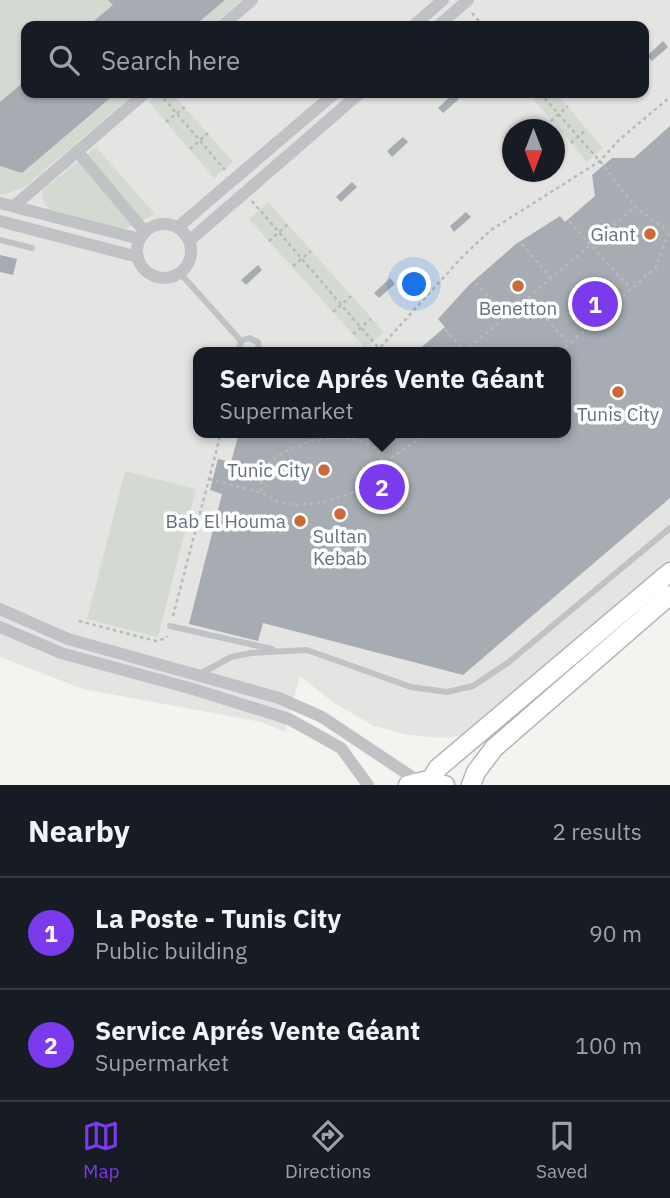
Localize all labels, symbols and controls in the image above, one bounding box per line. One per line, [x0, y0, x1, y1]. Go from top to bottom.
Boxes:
search box [21, 21, 649, 98]
icon: search [45, 41, 83, 79]
text: Search here [101, 43, 240, 77]
north arrow [502, 119, 565, 182]
place label: Giant [590, 222, 636, 246]
marker: Giant [642, 226, 658, 242]
your location [397, 267, 431, 301]
marker: Benetton [510, 278, 526, 294]
pin: 1 [572, 278, 618, 330]
place label: Benetton [479, 296, 557, 320]
popup [193, 347, 571, 438]
text: Service Aprés Vente Géant [219, 361, 545, 395]
marker: Tunis City [610, 384, 626, 400]
text: Supermarket [219, 395, 354, 425]
place label: Tunis City [577, 402, 660, 426]
place label: Tunic City [227, 458, 311, 482]
pin: 2 [359, 461, 405, 513]
marker: Tunic City [316, 462, 332, 478]
marker: Sultan Kebab [332, 506, 348, 522]
place label: Bab El Houma [166, 509, 286, 533]
marker: Bab El Houma [292, 513, 308, 529]
place label: Sultan Kebab [313, 524, 367, 570]
text: Nearby [28, 811, 130, 850]
text: 2 results [552, 816, 642, 846]
text: La Poste - Tunis City [95, 901, 341, 935]
text: 1 [44, 918, 58, 948]
text: 90 m [589, 918, 642, 948]
text: Public building [95, 935, 247, 965]
text: Service Aprés Vente Géant [95, 1013, 420, 1047]
text: 2 [44, 1030, 58, 1060]
text: 100 m [575, 1030, 642, 1060]
text: Supermarket [95, 1047, 229, 1077]
tab: Map [82, 1117, 120, 1183]
tab: Directions [285, 1117, 371, 1183]
tab: Saved [536, 1117, 588, 1183]

